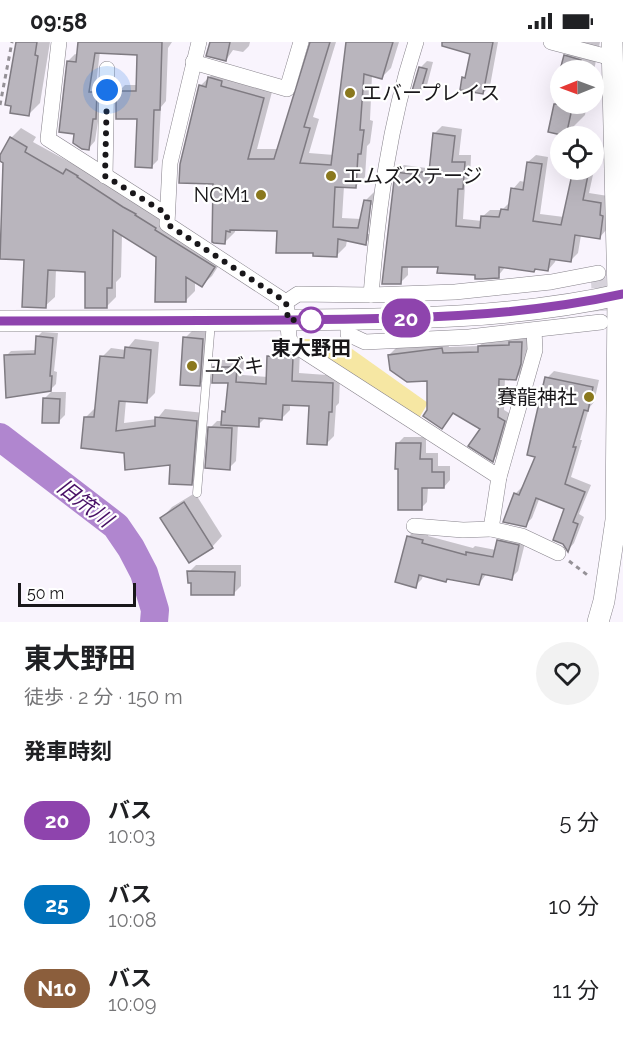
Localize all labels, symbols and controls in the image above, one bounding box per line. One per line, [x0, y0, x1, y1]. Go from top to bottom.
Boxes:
text: 09:58 [30, 8, 87, 34]
north arrow [550, 60, 604, 114]
map controls [550, 60, 604, 180]
your location [92, 75, 122, 105]
place label: エバープレイス [362, 81, 500, 105]
marker: エバープレイス [343, 86, 357, 100]
button: locate [550, 126, 604, 180]
place label: エムズステージ [343, 164, 483, 188]
marker: エムズステージ [324, 169, 338, 183]
place label: NCM1 [194, 183, 249, 207]
marker: NCM1 [254, 188, 268, 202]
line badge: 20 [379, 298, 433, 338]
text: 20 [394, 306, 418, 331]
marker: 東大野田 [298, 307, 324, 333]
place label: 東大野田 [271, 336, 351, 360]
place label: ユズキ [204, 354, 264, 378]
marker: ユズキ [185, 359, 199, 373]
place label: 賽龍神社 [497, 385, 577, 409]
marker: 賽龍神社 [582, 390, 596, 404]
water label: 旧笊川 [52, 474, 119, 533]
scale bar [18, 580, 136, 608]
text: 50 m [27, 584, 64, 603]
text: 東大野田 [24, 642, 136, 675]
button: heart [536, 642, 599, 705]
text: 徒歩 · 2 分 · 150 m [24, 685, 183, 709]
text: 発車時刻 [24, 738, 112, 764]
text: バス [108, 797, 152, 823]
text: 20 [45, 808, 69, 833]
text: 5 分 [559, 809, 599, 835]
text: 10:03 [108, 824, 155, 848]
text: バス [108, 881, 152, 907]
text: 25 [45, 892, 69, 917]
text: 10 分 [549, 893, 599, 919]
text: 10:08 [108, 908, 157, 932]
text: バス [108, 965, 152, 991]
text: N10 [37, 976, 77, 1001]
text: 11 分 [553, 977, 599, 1003]
text: 10:09 [108, 992, 157, 1016]

